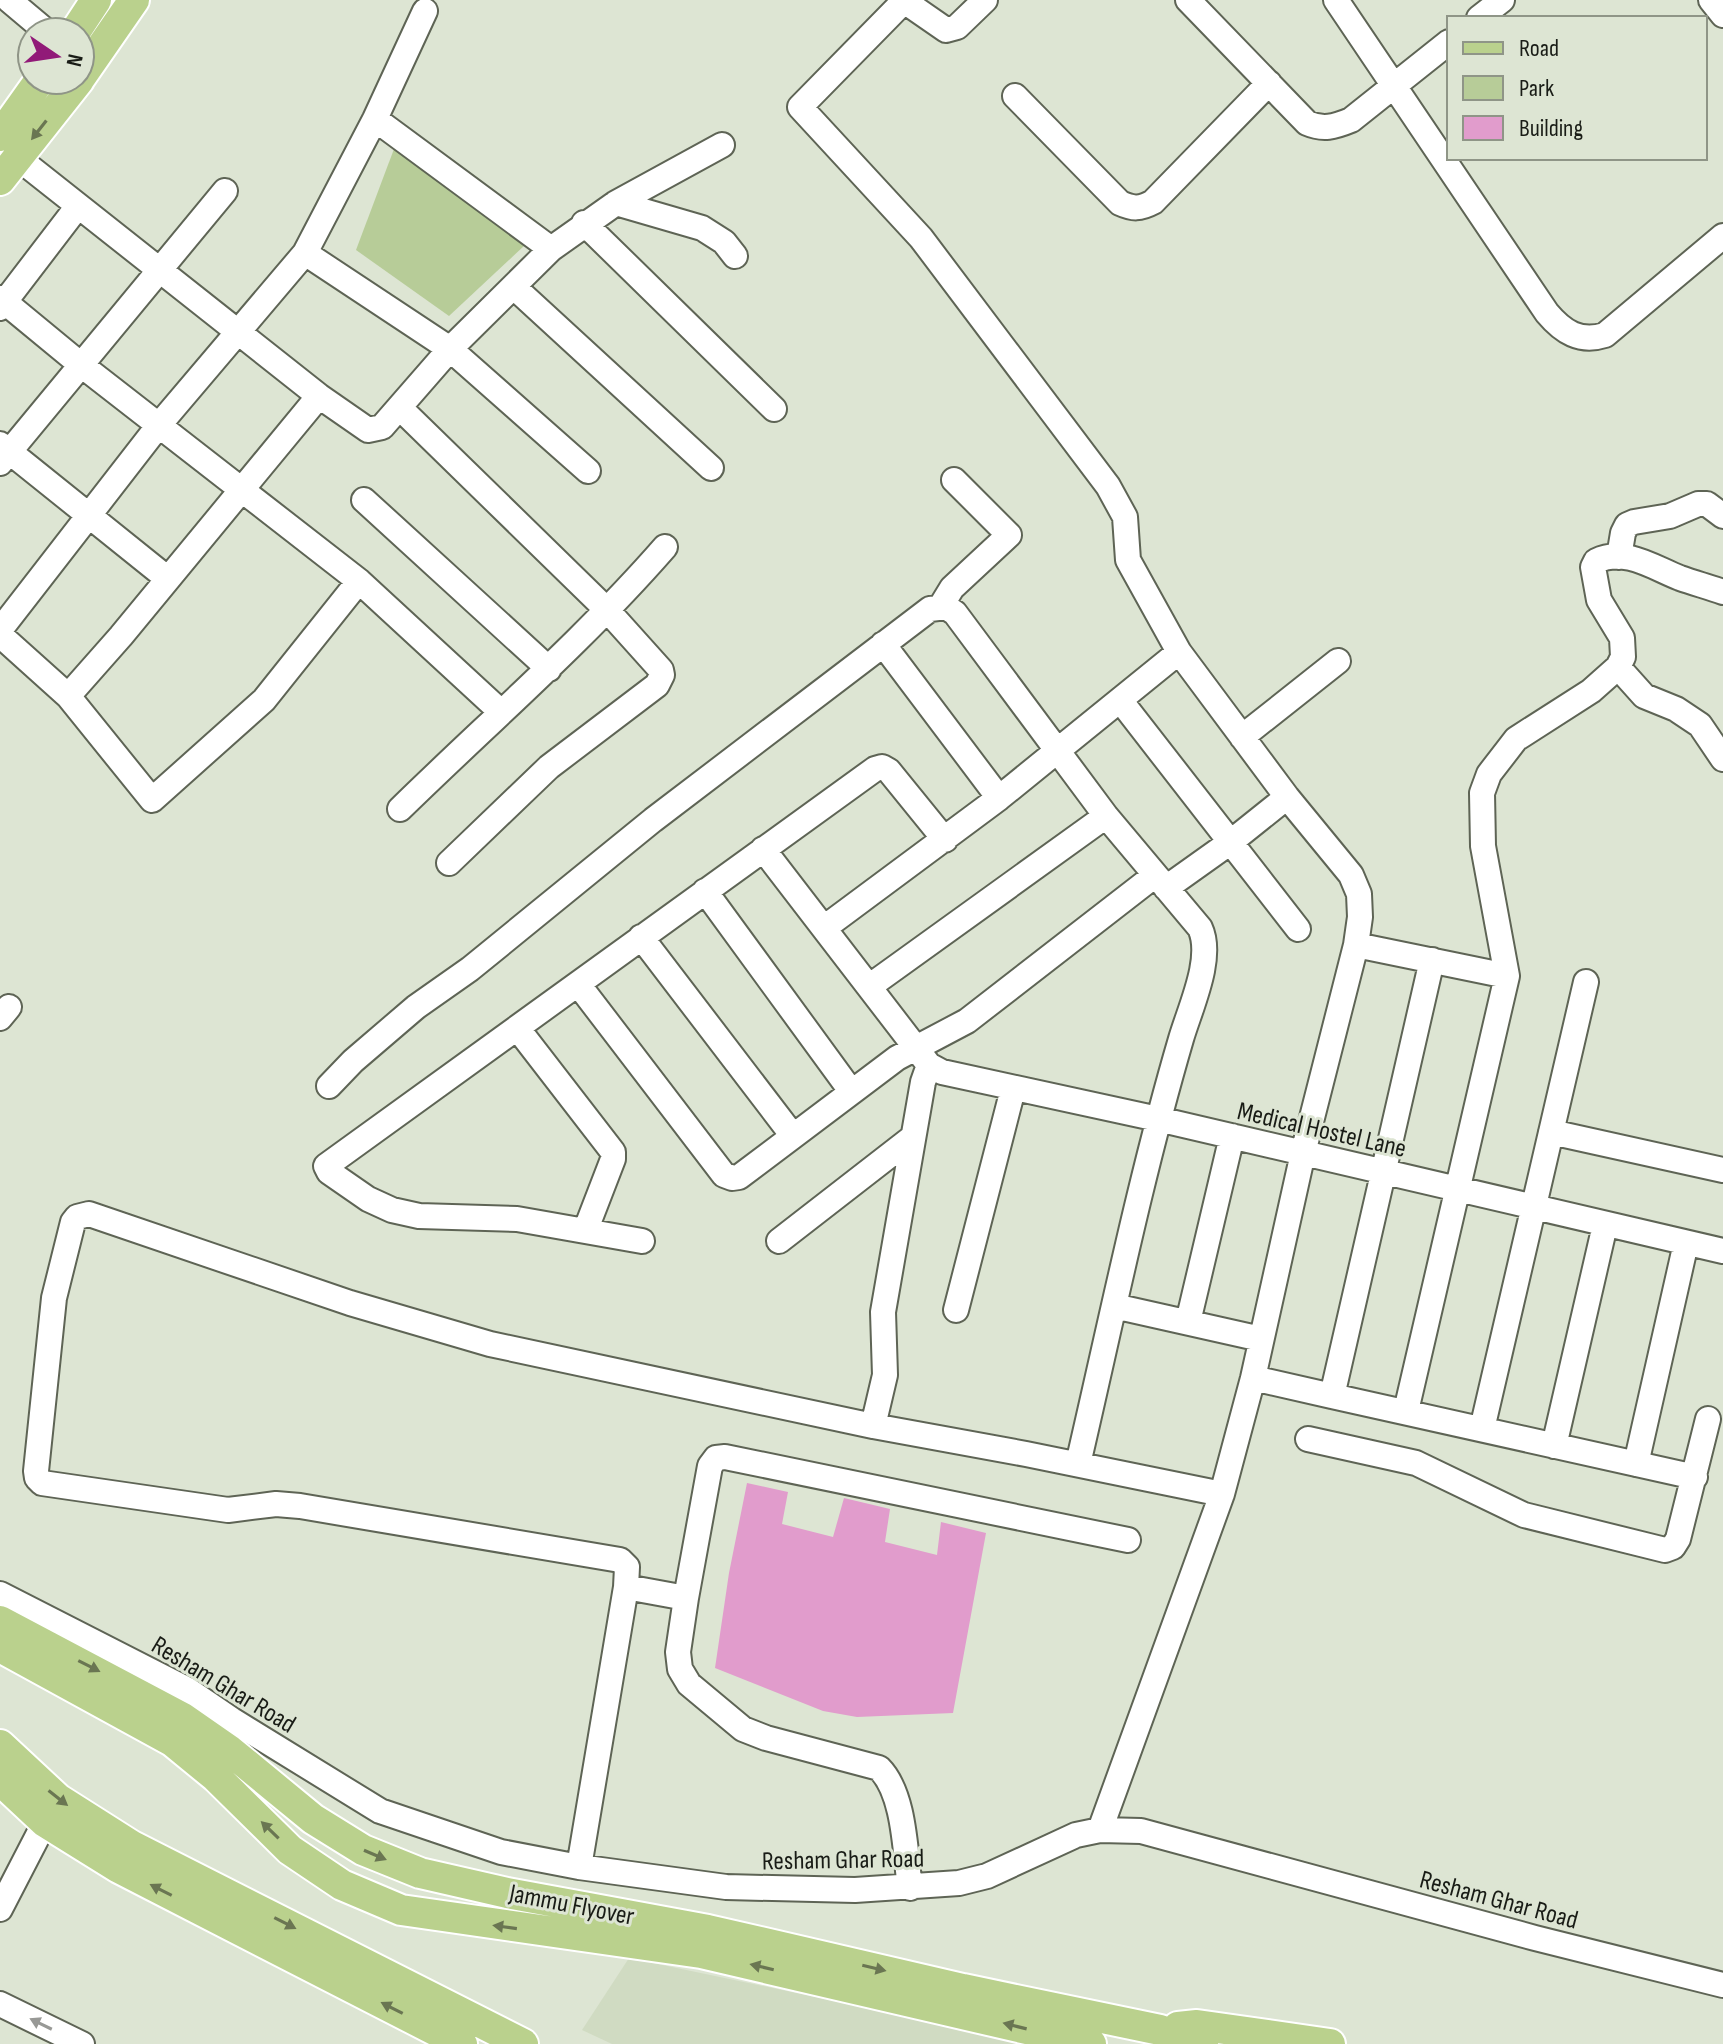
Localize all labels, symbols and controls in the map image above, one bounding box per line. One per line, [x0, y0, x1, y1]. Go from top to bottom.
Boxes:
north arrow [16, 16, 96, 96]
legend [1447, 16, 1707, 160]
text: Road [1519, 34, 1559, 63]
text: N [60, 51, 89, 69]
text: Park [1519, 74, 1554, 103]
text: Building [1519, 114, 1583, 143]
one-way arrow [32, 120, 48, 140]
street label: Medical Hostel Lane [1234, 1096, 1409, 1165]
street label: Resham Ghar Road [146, 1630, 301, 1740]
one-way arrow [78, 1659, 100, 1673]
one-way arrow [47, 1789, 68, 1806]
one-way arrow [261, 1821, 280, 1840]
street label: Resham Ghar Road [762, 1844, 925, 1877]
one-way arrow [363, 1848, 387, 1861]
street label: Resham Ghar Road [1416, 1864, 1581, 1936]
street label: Jammu Flyover [506, 1878, 637, 1933]
one-way arrow [149, 1883, 172, 1896]
one-way arrow [273, 1916, 296, 1930]
one-way arrow [492, 1920, 517, 1933]
one-way arrow [749, 1960, 774, 1972]
one-way arrow [861, 1962, 886, 1975]
one-way arrow [381, 2002, 404, 2015]
one-way arrow [29, 2017, 52, 2031]
one-way arrow [1002, 2019, 1027, 2031]

